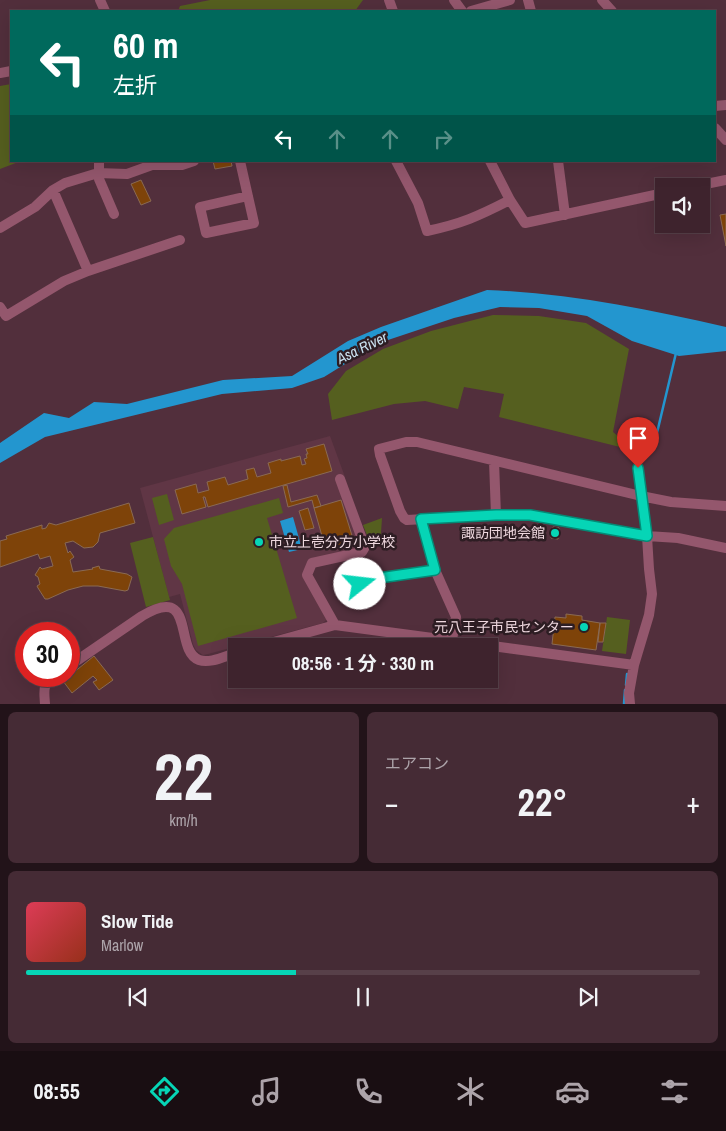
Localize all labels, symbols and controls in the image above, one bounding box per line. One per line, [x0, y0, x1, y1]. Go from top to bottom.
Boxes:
text: 60 m [113, 22, 178, 69]
icon: left [30, 30, 95, 95]
text: 左折 [113, 70, 157, 100]
icon: left [270, 125, 298, 153]
icon: ahead [323, 125, 351, 153]
icon: ahead [376, 125, 404, 153]
icon: right [429, 125, 457, 153]
map controls [655, 178, 710, 233]
button: sound [655, 178, 710, 233]
water label: Asa River [332, 326, 391, 369]
pin [617, 417, 659, 468]
icon: arrive [624, 424, 652, 452]
place label: 諏訪団地会館 [461, 524, 545, 542]
marker: 諏訪団地会館 [549, 527, 561, 539]
place label: 市立上壱分方小学校 [269, 533, 395, 551]
marker: 市立上壱分方小学校 [253, 536, 265, 548]
position arrow [333, 557, 385, 609]
place label: 元八王子市民センター [434, 618, 574, 636]
marker: 元八王子市民センター [578, 621, 590, 633]
speed limit sign: 30 [15, 622, 80, 687]
text: 08:56 · 1 分 · 330 m [292, 650, 434, 676]
text: 22 [154, 733, 213, 820]
text: エアコン [385, 752, 449, 774]
text: 22° [518, 777, 567, 828]
text: − [385, 784, 398, 822]
text: + [687, 784, 700, 822]
text: km/h [169, 809, 198, 831]
text: Slow Tide [101, 908, 173, 934]
text: Marlow [101, 934, 143, 956]
icon: previous [124, 983, 152, 1011]
icon: pause [349, 983, 377, 1011]
icon: next [574, 983, 602, 1011]
icon: directions [147, 1074, 182, 1109]
icon: music [249, 1074, 284, 1109]
icon: phone [351, 1074, 386, 1109]
icon: climate [453, 1074, 488, 1109]
icon: car [555, 1074, 590, 1109]
icon: filters [657, 1074, 692, 1109]
text: 08:55 [34, 1076, 80, 1106]

